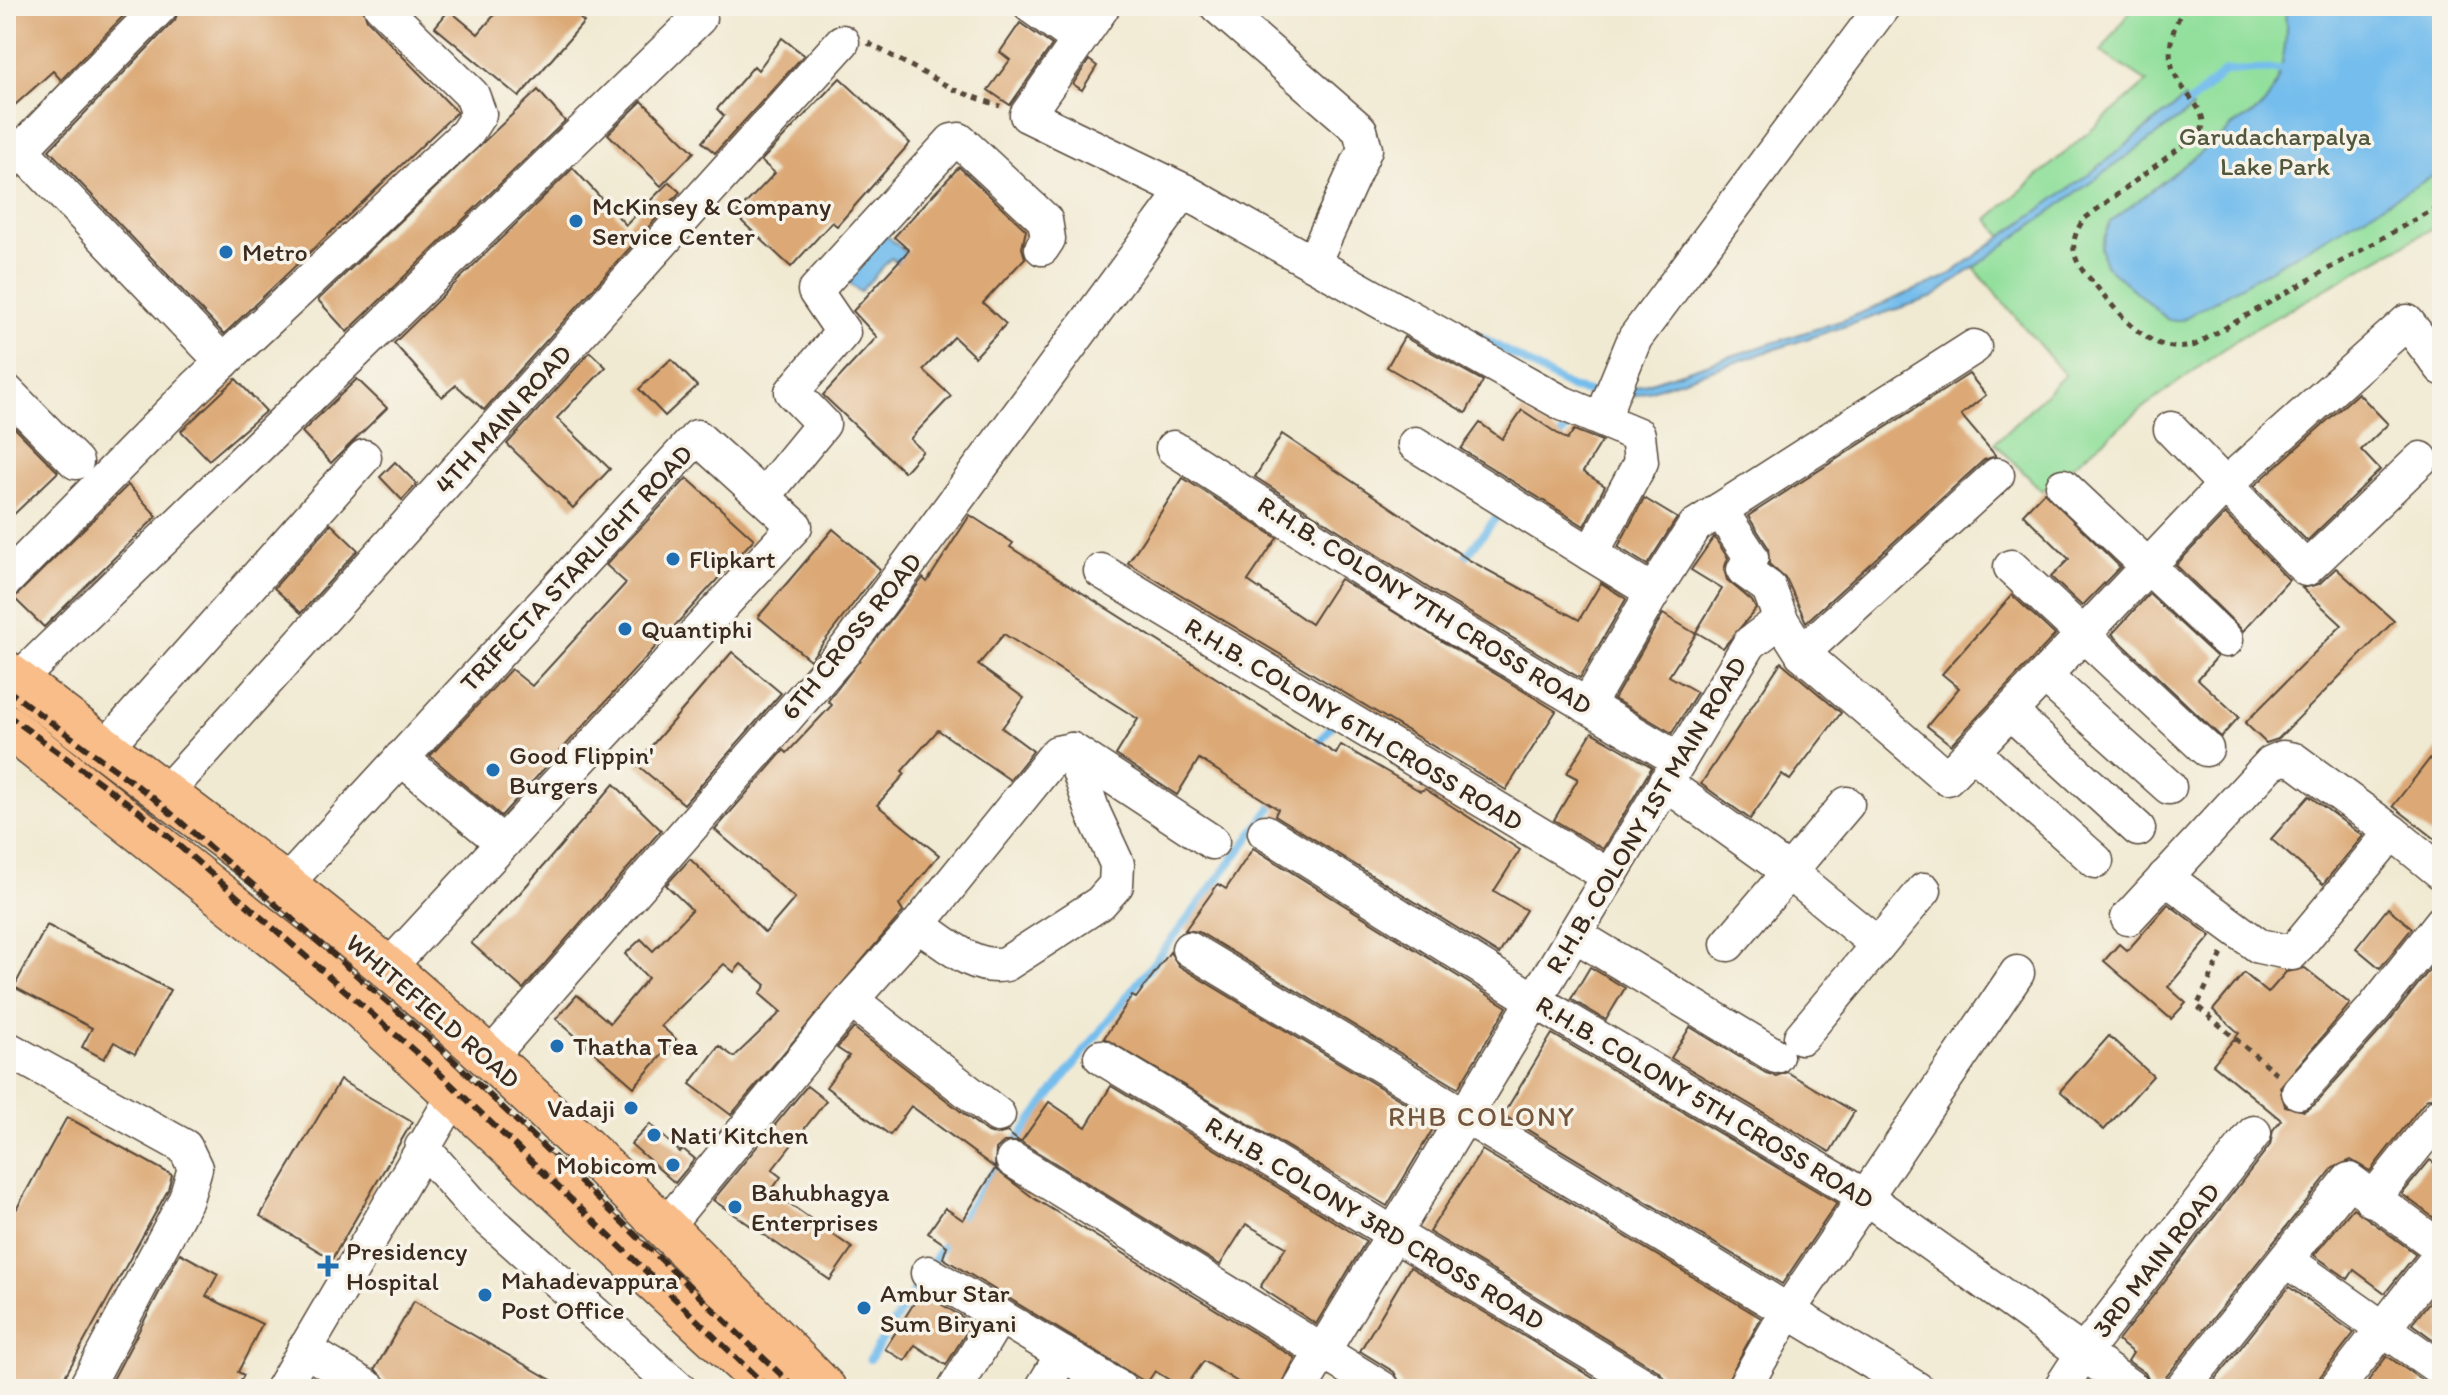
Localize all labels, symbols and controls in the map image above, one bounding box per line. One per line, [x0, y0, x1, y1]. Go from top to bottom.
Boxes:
park label: Garudacharpalya Lake Park [2179, 120, 2372, 182]
place label: McKinsey & Company Service Center [592, 190, 831, 252]
marker: McKinsey & Company Service Center [567, 212, 585, 230]
place label: Metro [242, 236, 308, 268]
marker: Metro [217, 243, 235, 261]
street label: 4TH MAIN ROAD [428, 338, 578, 500]
street label: TRIFECTA STARLIGHT ROAD [453, 438, 699, 698]
street label: R.H.B. COLONY 7TH CROSS ROAD [1252, 489, 1598, 721]
place label: Flipkart [689, 543, 776, 575]
street label: 6TH CROSS ROAD [774, 546, 928, 726]
marker: Flipkart [664, 550, 682, 568]
street label: R.H.B. COLONY 6TH CROSS ROAD [1179, 610, 1529, 838]
place label: Quantiphi [641, 613, 752, 645]
marker: Quantiphi [616, 620, 634, 638]
street label: R.H.B. COLONY 1ST MAIN ROAD [1538, 651, 1754, 979]
place label: Good Flippin' Burgers [509, 739, 654, 801]
marker: Good Flippin' Burgers [484, 761, 502, 779]
street label: WHITEFIELD ROAD [339, 927, 527, 1095]
street label: R.H.B. COLONY 5TH CROSS ROAD [1530, 988, 1880, 1216]
place label: Thatha Tea [573, 1030, 698, 1062]
marker: Thatha Tea [548, 1037, 566, 1055]
place label: Vadaji [547, 1092, 615, 1124]
marker: Vadaji [622, 1099, 640, 1117]
district label: RHB COLONY [1388, 1099, 1576, 1133]
street label: R.H.B. COLONY 3RD CROSS ROAD [1200, 1109, 1550, 1337]
place label: Nati Kitchen [670, 1119, 808, 1151]
marker: Nati Kitchen [645, 1126, 663, 1144]
place label: Mobicom [556, 1149, 657, 1181]
marker: Mobicom [664, 1156, 682, 1174]
place label: Bahubhagya Enterprises [751, 1176, 890, 1238]
street label: 3RD MAIN ROAD [2086, 1176, 2226, 1344]
marker: Bahubhagya Enterprises [726, 1198, 744, 1216]
place label: Presidency Hospital [346, 1235, 467, 1297]
marker: Presidency Hospital [317, 1255, 339, 1277]
place label: Mahadevappura Post Office [501, 1264, 679, 1326]
place label: Ambur Star Sum Biryani [880, 1277, 1017, 1339]
marker: Mahadevappura Post Office [476, 1286, 494, 1304]
marker: Ambur Star Sum Biryani [855, 1299, 873, 1317]

